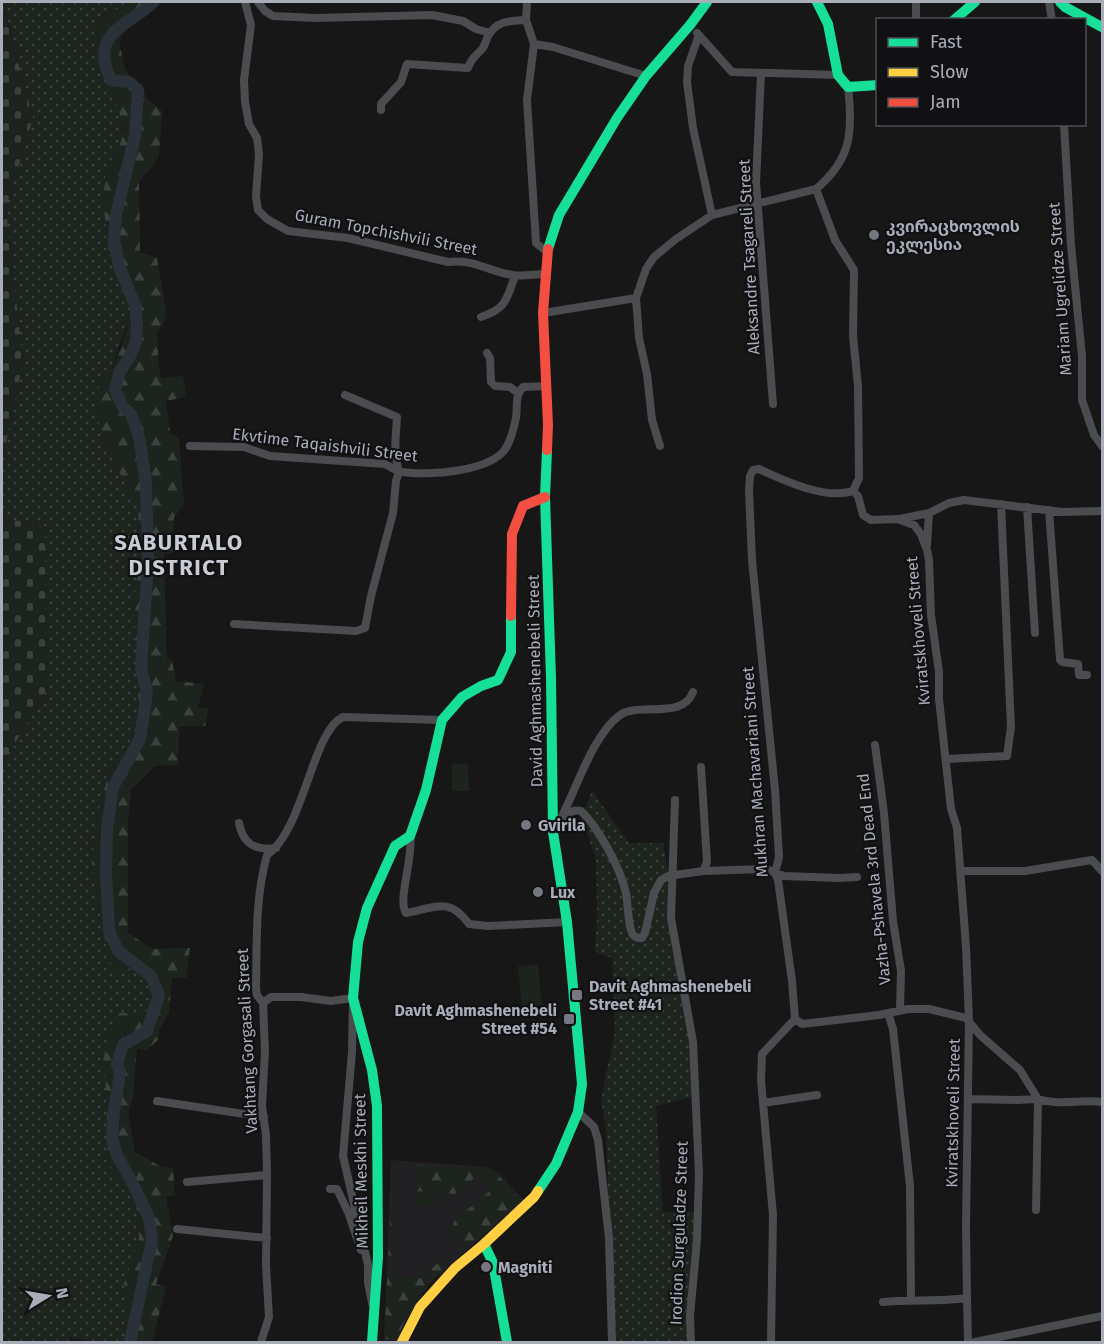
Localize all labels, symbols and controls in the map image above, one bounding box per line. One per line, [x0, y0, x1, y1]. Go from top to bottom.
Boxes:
legend [876, 18, 1086, 126]
text: Fast [930, 31, 963, 53]
text: Slow [930, 61, 969, 83]
text: Jam [930, 91, 961, 113]
street label: Aleksandre Tsagareli Street [734, 159, 764, 355]
street label: Mariam Ugrelidze Street [1044, 201, 1076, 376]
street label: Guram Topchishvili Street [293, 205, 479, 259]
place label: კვირაცხოვლის ეკლესია [886, 217, 1020, 255]
marker: კვირაცხოვლის ეკლესია [867, 228, 881, 242]
street label: Ekvtime Taqaishvili Street [231, 424, 419, 466]
district label: SABURTALO DISTRICT [114, 529, 244, 581]
street label: Kviratskhoveli Street [902, 556, 934, 706]
street label: David Aghmashenebeli Street [524, 574, 546, 787]
street label: Mukhran Machavariani Street [738, 666, 772, 878]
street label: Vazha-Pshavela 3rd Dead End [853, 772, 895, 986]
place label: Gvirila [538, 816, 586, 835]
marker: Gvirila [519, 818, 533, 832]
place label: Lux [550, 883, 576, 902]
marker: Lux [531, 885, 545, 899]
street label: Vakhtang Gorgasali Street [233, 948, 261, 1134]
place label: Davit Aghmashenebeli Street #41 [589, 977, 752, 1014]
marker: Davit Aghmashenebeli Street #41 [570, 988, 584, 1002]
place label: Davit Aghmashenebeli Street #54 [394, 1001, 557, 1038]
marker: Davit Aghmashenebeli Street #54 [562, 1012, 576, 1026]
street label: Kviratskhoveli Street [942, 1038, 964, 1188]
street label: Mikheil Meskhi Street [350, 1093, 372, 1249]
street label: Irodion Surguladze Street [666, 1140, 692, 1325]
place label: Magniti [498, 1258, 552, 1277]
marker: Magniti [479, 1260, 493, 1274]
north arrow [18, 1266, 78, 1326]
text: N [52, 1286, 73, 1300]

